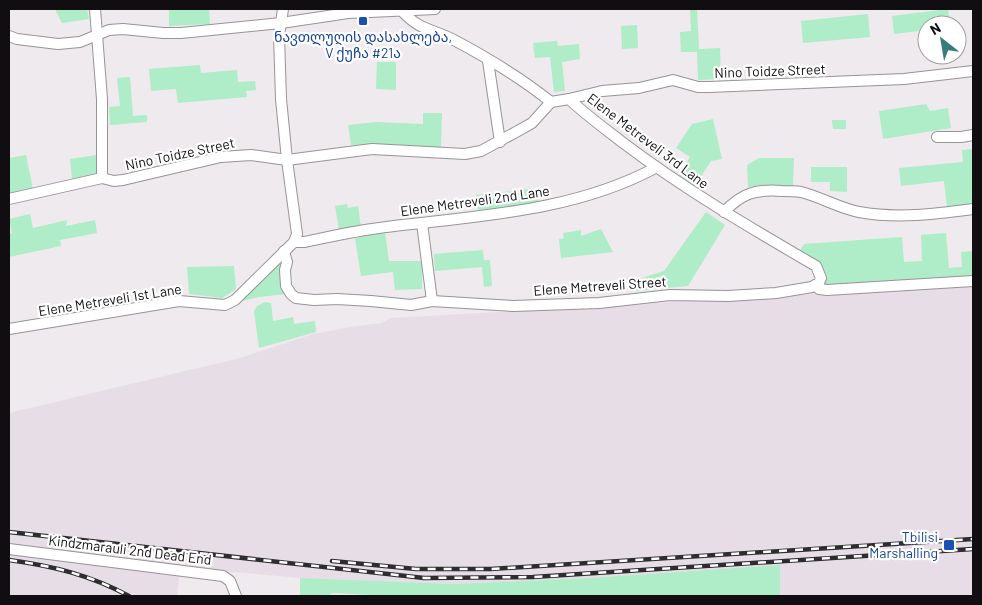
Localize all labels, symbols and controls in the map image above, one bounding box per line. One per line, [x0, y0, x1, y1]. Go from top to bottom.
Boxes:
marker: ნავთლუღის დასახლება, V ქუჩა #21ა [357, 15, 369, 27]
north arrow [917, 15, 967, 65]
text: N [927, 19, 943, 38]
place label: ნავთლუღის დასახლება, V ქუჩა #21ა [274, 28, 452, 62]
street label: Nino Toidze Street [714, 60, 826, 81]
street label: Elene Metreveli 3rd Lane [584, 89, 712, 192]
street label: Nino Toidze Street [124, 134, 236, 173]
street label: Elene Metreveli 2nd Lane [399, 182, 551, 219]
street label: Elene Metreveli Street [533, 272, 667, 299]
street label: Elene Metreveli 1st Lane [37, 280, 183, 319]
place label: Tbilisi Marshalling [869, 528, 938, 561]
street label: Kindzmarauli 2nd Dead End [48, 531, 213, 568]
marker: Tbilisi Marshalling [942, 538, 956, 552]

